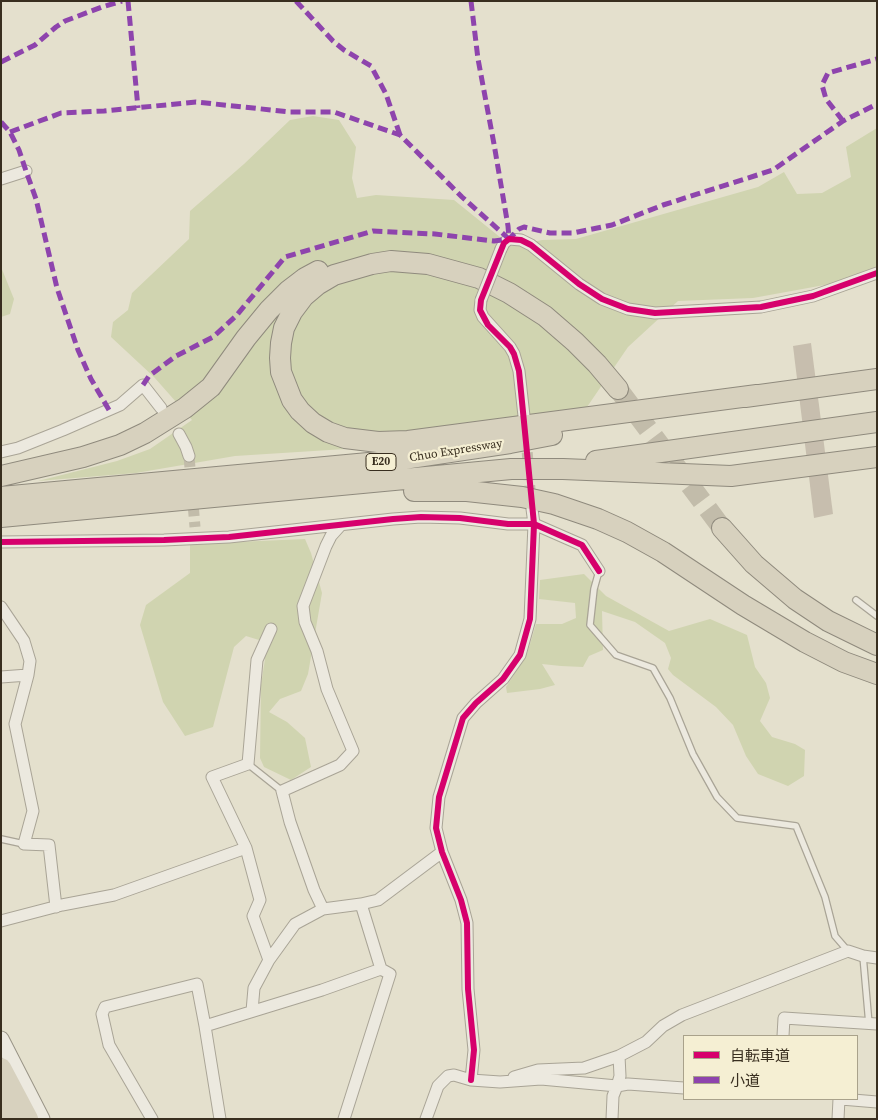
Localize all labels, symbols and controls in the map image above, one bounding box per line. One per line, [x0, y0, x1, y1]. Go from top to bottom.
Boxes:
street label: Chuo Expressway [409, 437, 503, 465]
road number: E20 [366, 454, 396, 471]
legend [683, 1035, 858, 1100]
text: 自転車道 [730, 1045, 790, 1066]
text: 小道 [730, 1070, 760, 1091]

